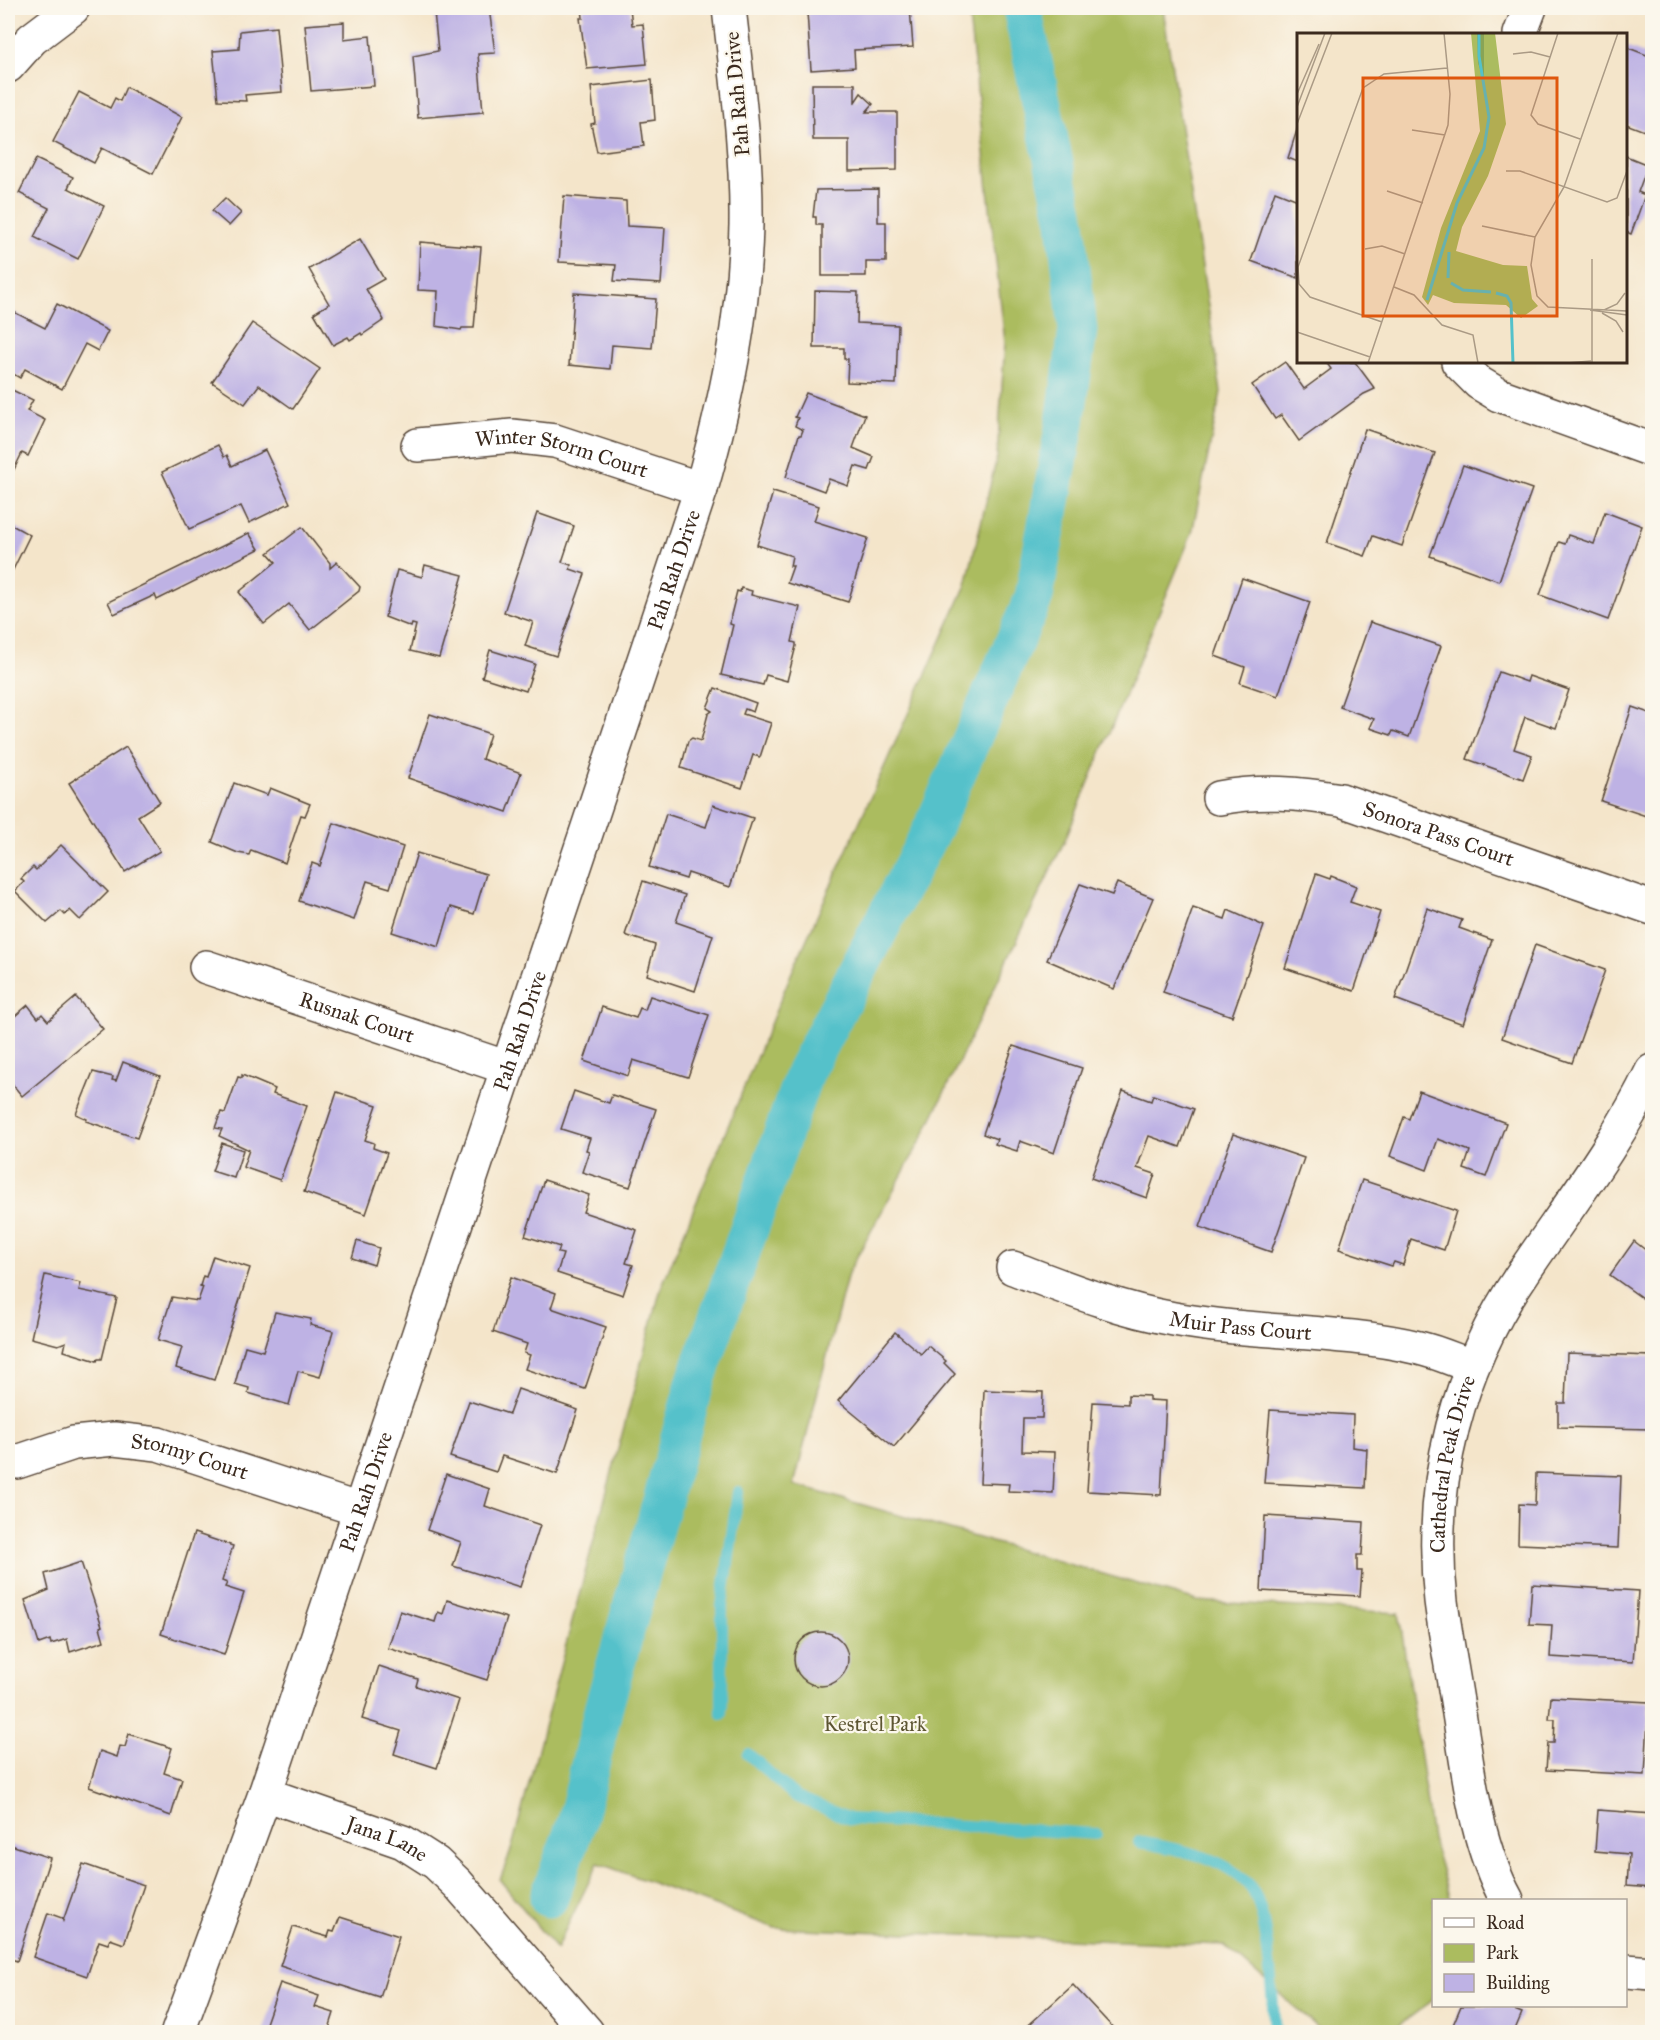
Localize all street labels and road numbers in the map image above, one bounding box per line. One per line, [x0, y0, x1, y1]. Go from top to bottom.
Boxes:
street label: Pah Rah Drive [719, 30, 755, 157]
street label: Winter Storm Court [474, 423, 652, 484]
street label: Pah Rah Drive [642, 506, 706, 633]
street label: Sonora Pass Court [1360, 796, 1518, 872]
street label: Pah Rah Drive [488, 967, 552, 1094]
street label: Rusnak Court [296, 986, 418, 1049]
street label: Muir Pass Court [1167, 1305, 1313, 1346]
street label: Cathedral Peak Drive [1425, 1371, 1481, 1553]
street label: Stormy Court [129, 1428, 252, 1486]
street label: Pah Rah Drive [334, 1428, 398, 1555]
street label: Jana Lane [341, 1810, 433, 1868]

